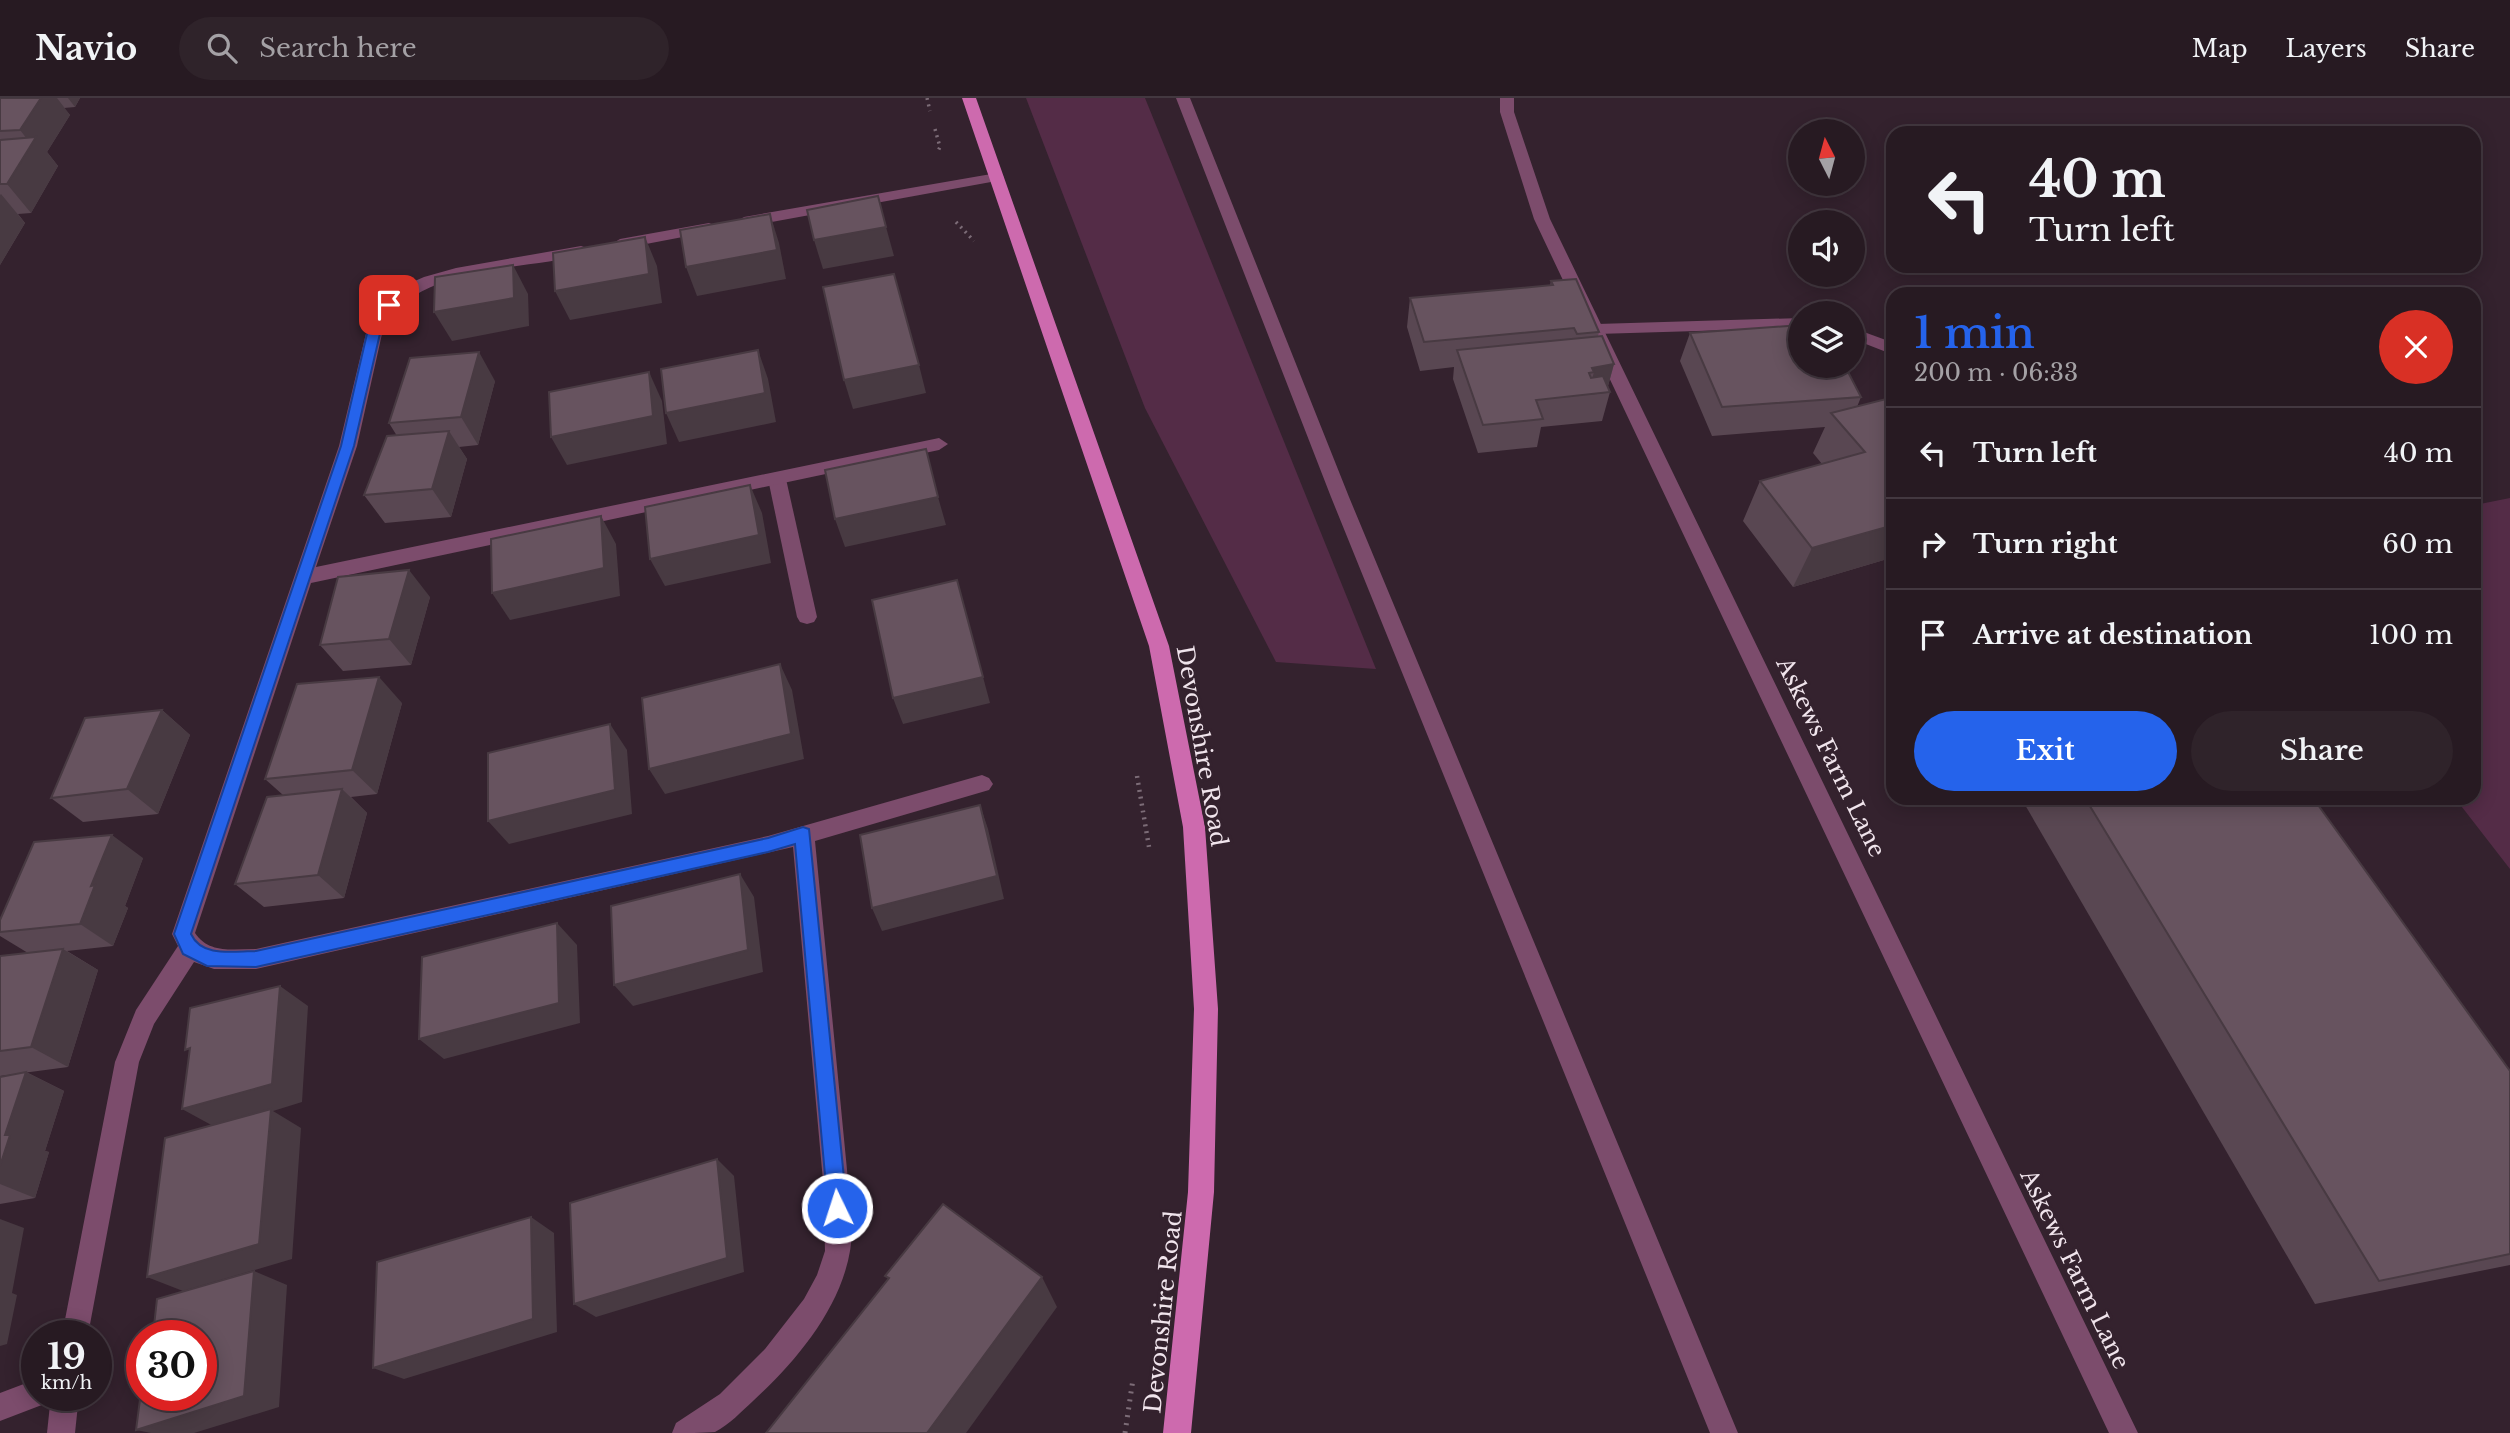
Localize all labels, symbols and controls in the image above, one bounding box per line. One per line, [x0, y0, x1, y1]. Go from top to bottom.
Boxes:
search box [179, 17, 669, 80]
text: Navio [35, 28, 137, 69]
icon: search [203, 29, 241, 67]
text: Search here [259, 32, 417, 64]
text: Map [2192, 34, 2248, 63]
text: Layers [2286, 34, 2367, 63]
text: Share [2405, 34, 2475, 63]
north arrow [1788, 119, 1866, 196]
map controls [1788, 119, 1865, 378]
text: 40 m [2029, 149, 2166, 210]
icon: left [1914, 154, 2005, 245]
button: sound [1788, 210, 1865, 287]
text: Turn left [2029, 210, 2175, 250]
pin [359, 275, 419, 335]
icon: arrive [370, 286, 408, 324]
button: layers [1788, 301, 1865, 378]
text: 1 min [1914, 307, 2035, 359]
button: close [2379, 310, 2453, 384]
text: 200 m · 06:33 [1914, 359, 2078, 387]
icon: left [1914, 434, 1952, 472]
text: Turn left [1973, 437, 2097, 469]
text: 40 m [2384, 437, 2453, 469]
icon: right [1914, 525, 1952, 563]
text: Turn right [1973, 528, 2118, 560]
text: 60 m [2382, 528, 2453, 560]
icon: arrive [1914, 616, 1952, 654]
text: Arrive at destination [1973, 619, 2253, 651]
text: 100 m [2369, 619, 2453, 651]
street label: Devonshire Road [1171, 643, 1233, 849]
street label: Askews Farm Lane [1770, 652, 1892, 862]
button: Exit [1914, 711, 2177, 791]
button: Share [2191, 711, 2453, 791]
street label: Askews Farm Lane [2014, 1164, 2136, 1374]
position arrow [800, 1171, 874, 1245]
street label: Devonshire Road [1138, 1209, 1188, 1415]
speed limit sign: 30 [126, 1320, 217, 1411]
text: 19 [47, 1335, 86, 1378]
text: km/h [41, 1372, 92, 1394]

